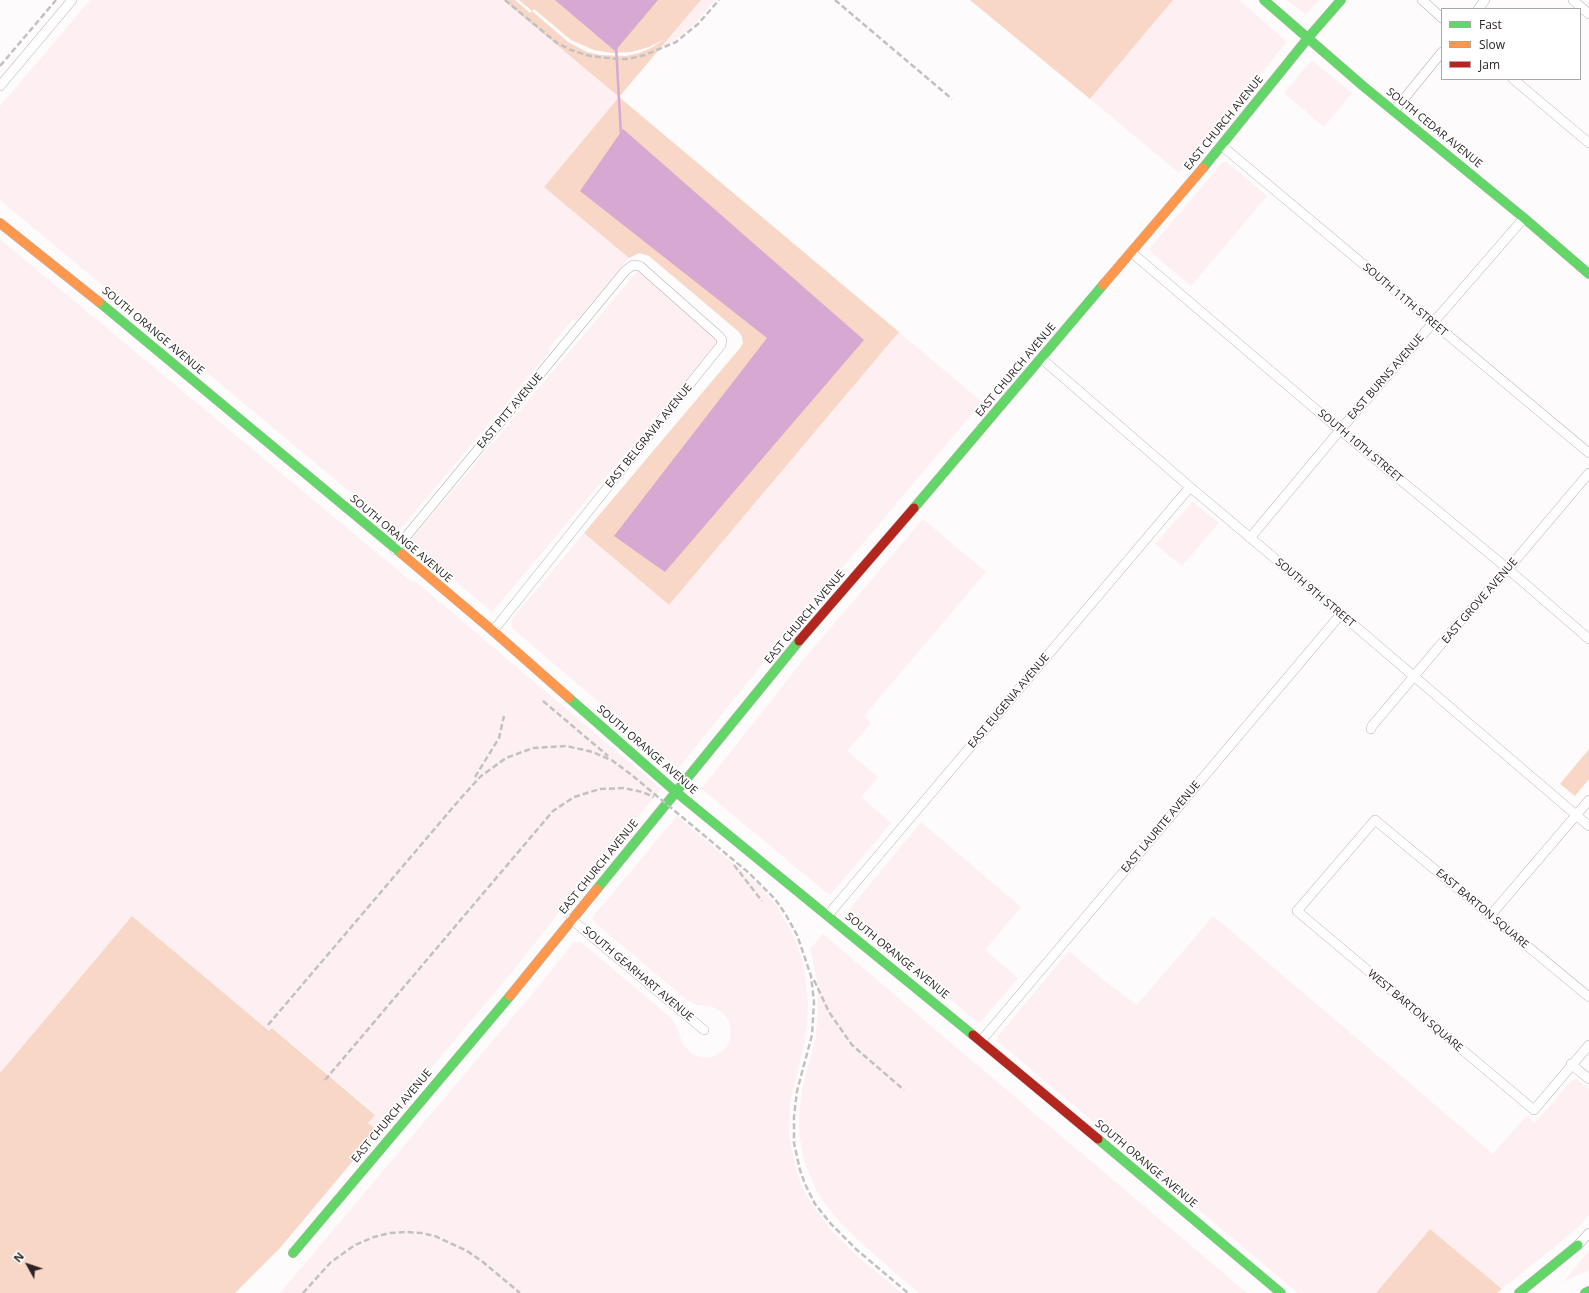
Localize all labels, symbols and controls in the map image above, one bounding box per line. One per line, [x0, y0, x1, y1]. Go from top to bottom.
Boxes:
legend [1441, 8, 1581, 80]
text: Fast [1479, 16, 1502, 33]
text: Slow [1479, 36, 1505, 53]
text: Jam [1479, 56, 1500, 73]
street label: EAST CHURCH AVENUE [1182, 73, 1266, 173]
street label: SOUTH CEDAR AVENUE [1383, 85, 1485, 171]
street label: SOUTH 11TH STREET [1360, 261, 1450, 339]
street label: SOUTH ORANGE AVENUE [99, 284, 207, 378]
street label: EAST CHURCH AVENUE [973, 321, 1059, 419]
street label: EAST BURNS AVENUE [1345, 331, 1427, 423]
street label: EAST PITT AVENUE [475, 370, 545, 452]
street label: EAST BELGRAVIA AVENUE [603, 381, 695, 491]
street label: SOUTH 10TH STREET [1315, 407, 1405, 485]
street label: SOUTH ORANGE AVENUE [347, 492, 455, 586]
street label: SOUTH 9TH STREET [1272, 556, 1358, 630]
street label: EAST GROVE AVENUE [1439, 556, 1521, 646]
street label: EAST CHURCH AVENUE [762, 568, 848, 666]
street label: EAST EUGENIA AVENUE [966, 651, 1052, 751]
street label: SOUTH ORANGE AVENUE [594, 703, 700, 797]
street label: EAST LAURITE AVENUE [1119, 778, 1203, 876]
street label: EAST CHURCH AVENUE [557, 817, 641, 917]
street label: EAST BARTON SQUARE [1433, 866, 1531, 952]
street label: SOUTH ORANGE AVENUE [843, 910, 951, 1002]
street label: SOUTH GEARHART AVENUE [580, 924, 696, 1024]
street label: WEST BARTON SQUARE [1365, 967, 1465, 1055]
street label: EAST CHURCH AVENUE [349, 1067, 435, 1165]
street label: SOUTH ORANGE AVENUE [1092, 1117, 1200, 1211]
north arrow [8, 1245, 48, 1285]
text: N [10, 1249, 27, 1265]

